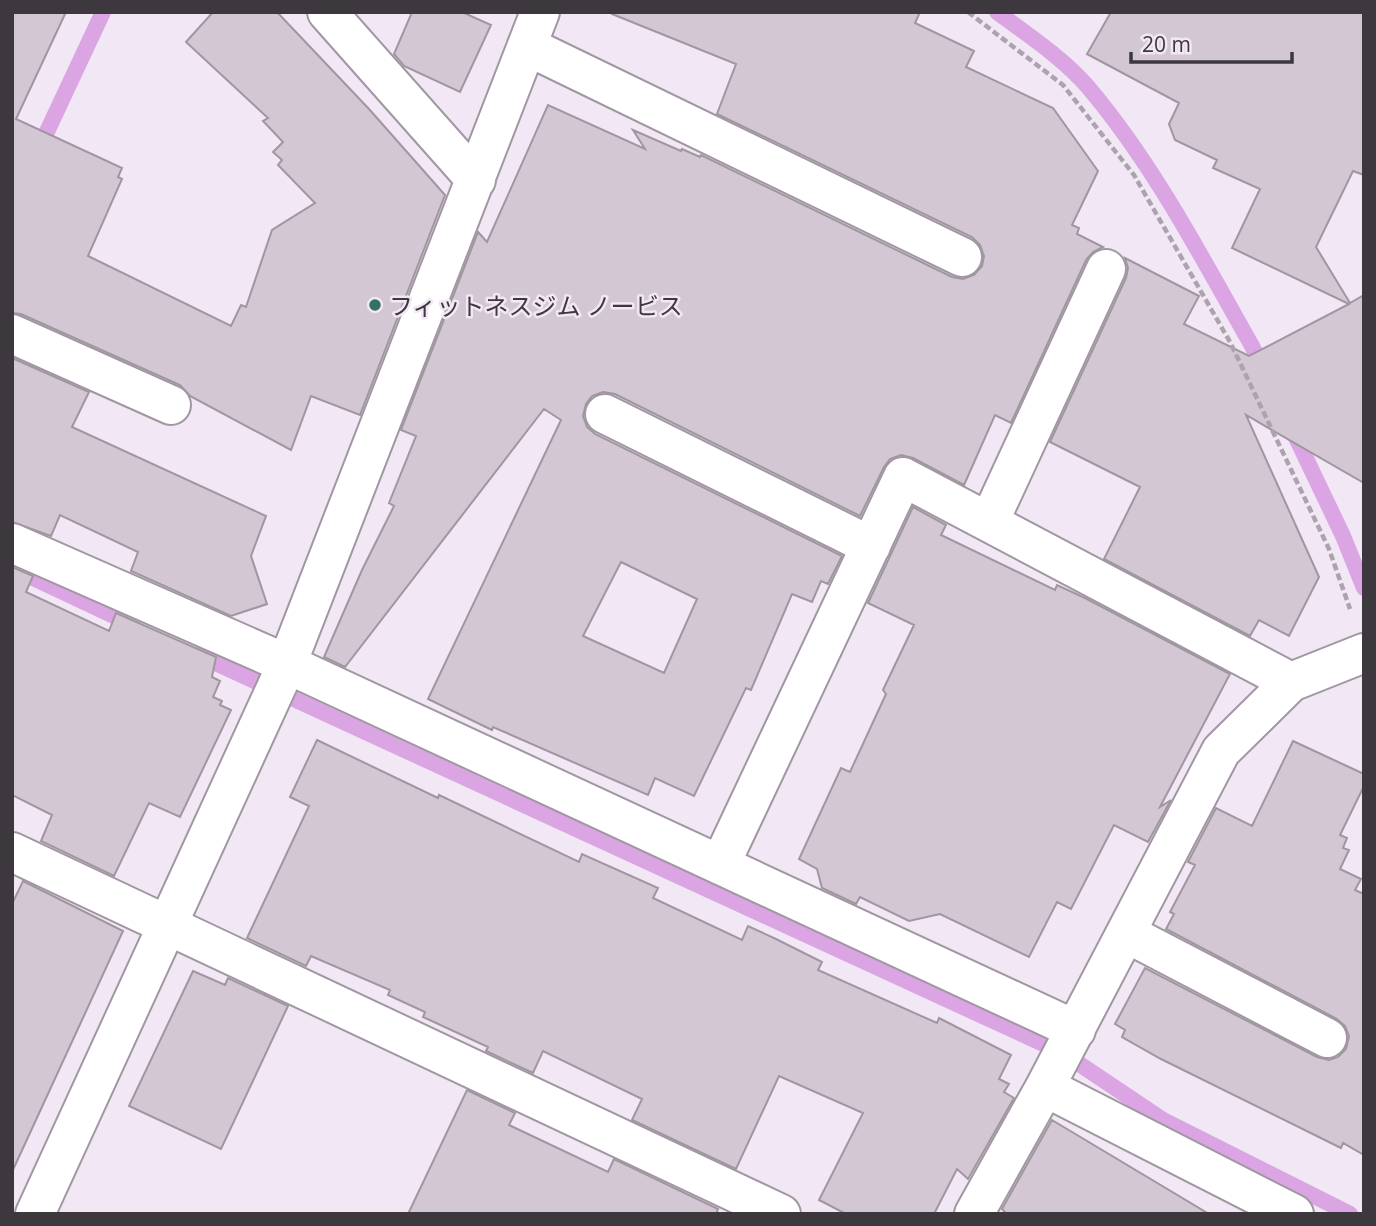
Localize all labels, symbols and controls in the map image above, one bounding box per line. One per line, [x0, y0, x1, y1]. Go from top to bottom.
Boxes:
scale bar [1131, 21, 1292, 65]
text: 20 m [1142, 30, 1191, 58]
place label: フィットネスジム ノービス [389, 289, 683, 322]
marker: フィットネスジム ノービス [367, 297, 383, 313]

